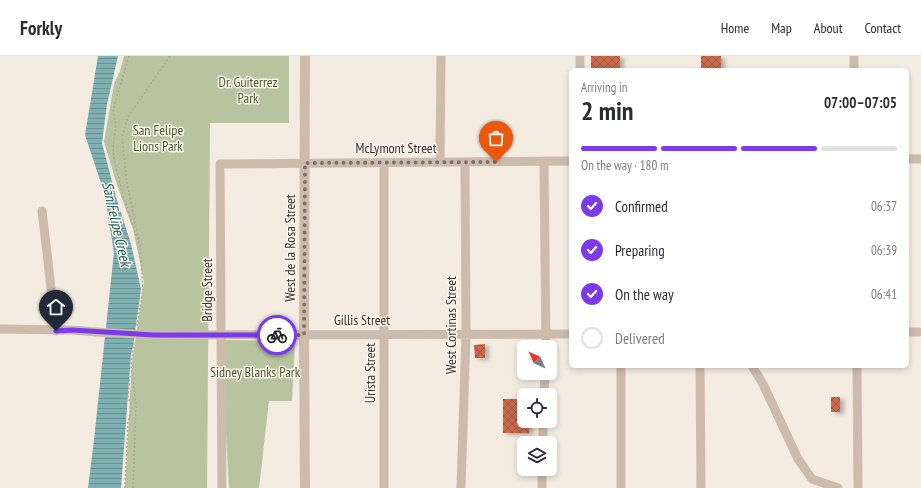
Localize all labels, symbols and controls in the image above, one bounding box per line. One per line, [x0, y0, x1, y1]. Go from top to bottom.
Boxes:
text: Forkly [20, 16, 62, 40]
text: Home [721, 19, 749, 37]
text: Map [771, 19, 792, 37]
text: About [814, 19, 843, 37]
text: Contact [865, 19, 901, 37]
park label: Dr. Guiterrez Park [219, 73, 277, 107]
text: Arriving in [581, 79, 628, 96]
text: 07:00–07:05 [824, 93, 897, 112]
text: 2 min [581, 94, 634, 127]
park label: San Felipe Lions Park [133, 121, 183, 155]
pin [479, 121, 513, 162]
icon: bag [485, 127, 507, 149]
street label: McLymont Street [355, 139, 437, 157]
text: On the way · 180 m [581, 157, 668, 174]
water label: San Felipe Creek [98, 180, 136, 270]
street label: West de la Rosa Street [281, 194, 299, 302]
icon: check [581, 195, 603, 217]
text: Confirmed [615, 197, 668, 216]
text: 06:37 [871, 198, 897, 215]
icon: check [581, 239, 603, 261]
text: Preparing [615, 241, 665, 260]
text: 06:39 [871, 242, 897, 259]
street label: Bridge Street [198, 258, 216, 322]
street label: West Cortinas Street [442, 276, 460, 374]
icon: check [581, 283, 603, 305]
text: On the way [615, 285, 674, 304]
text: 06:41 [871, 286, 897, 303]
pin [39, 290, 73, 331]
icon: home [45, 296, 67, 318]
street label: Gillis Street [334, 311, 390, 329]
courier [257, 315, 297, 355]
icon: bike [266, 324, 288, 346]
text: Delivered [615, 329, 665, 348]
north arrow [517, 340, 557, 380]
map controls [517, 340, 557, 476]
street label: Urista Street [361, 343, 379, 403]
park label: Sidney Blanks Park [210, 363, 301, 381]
button: locate [517, 388, 557, 428]
button: layers [517, 436, 557, 476]

